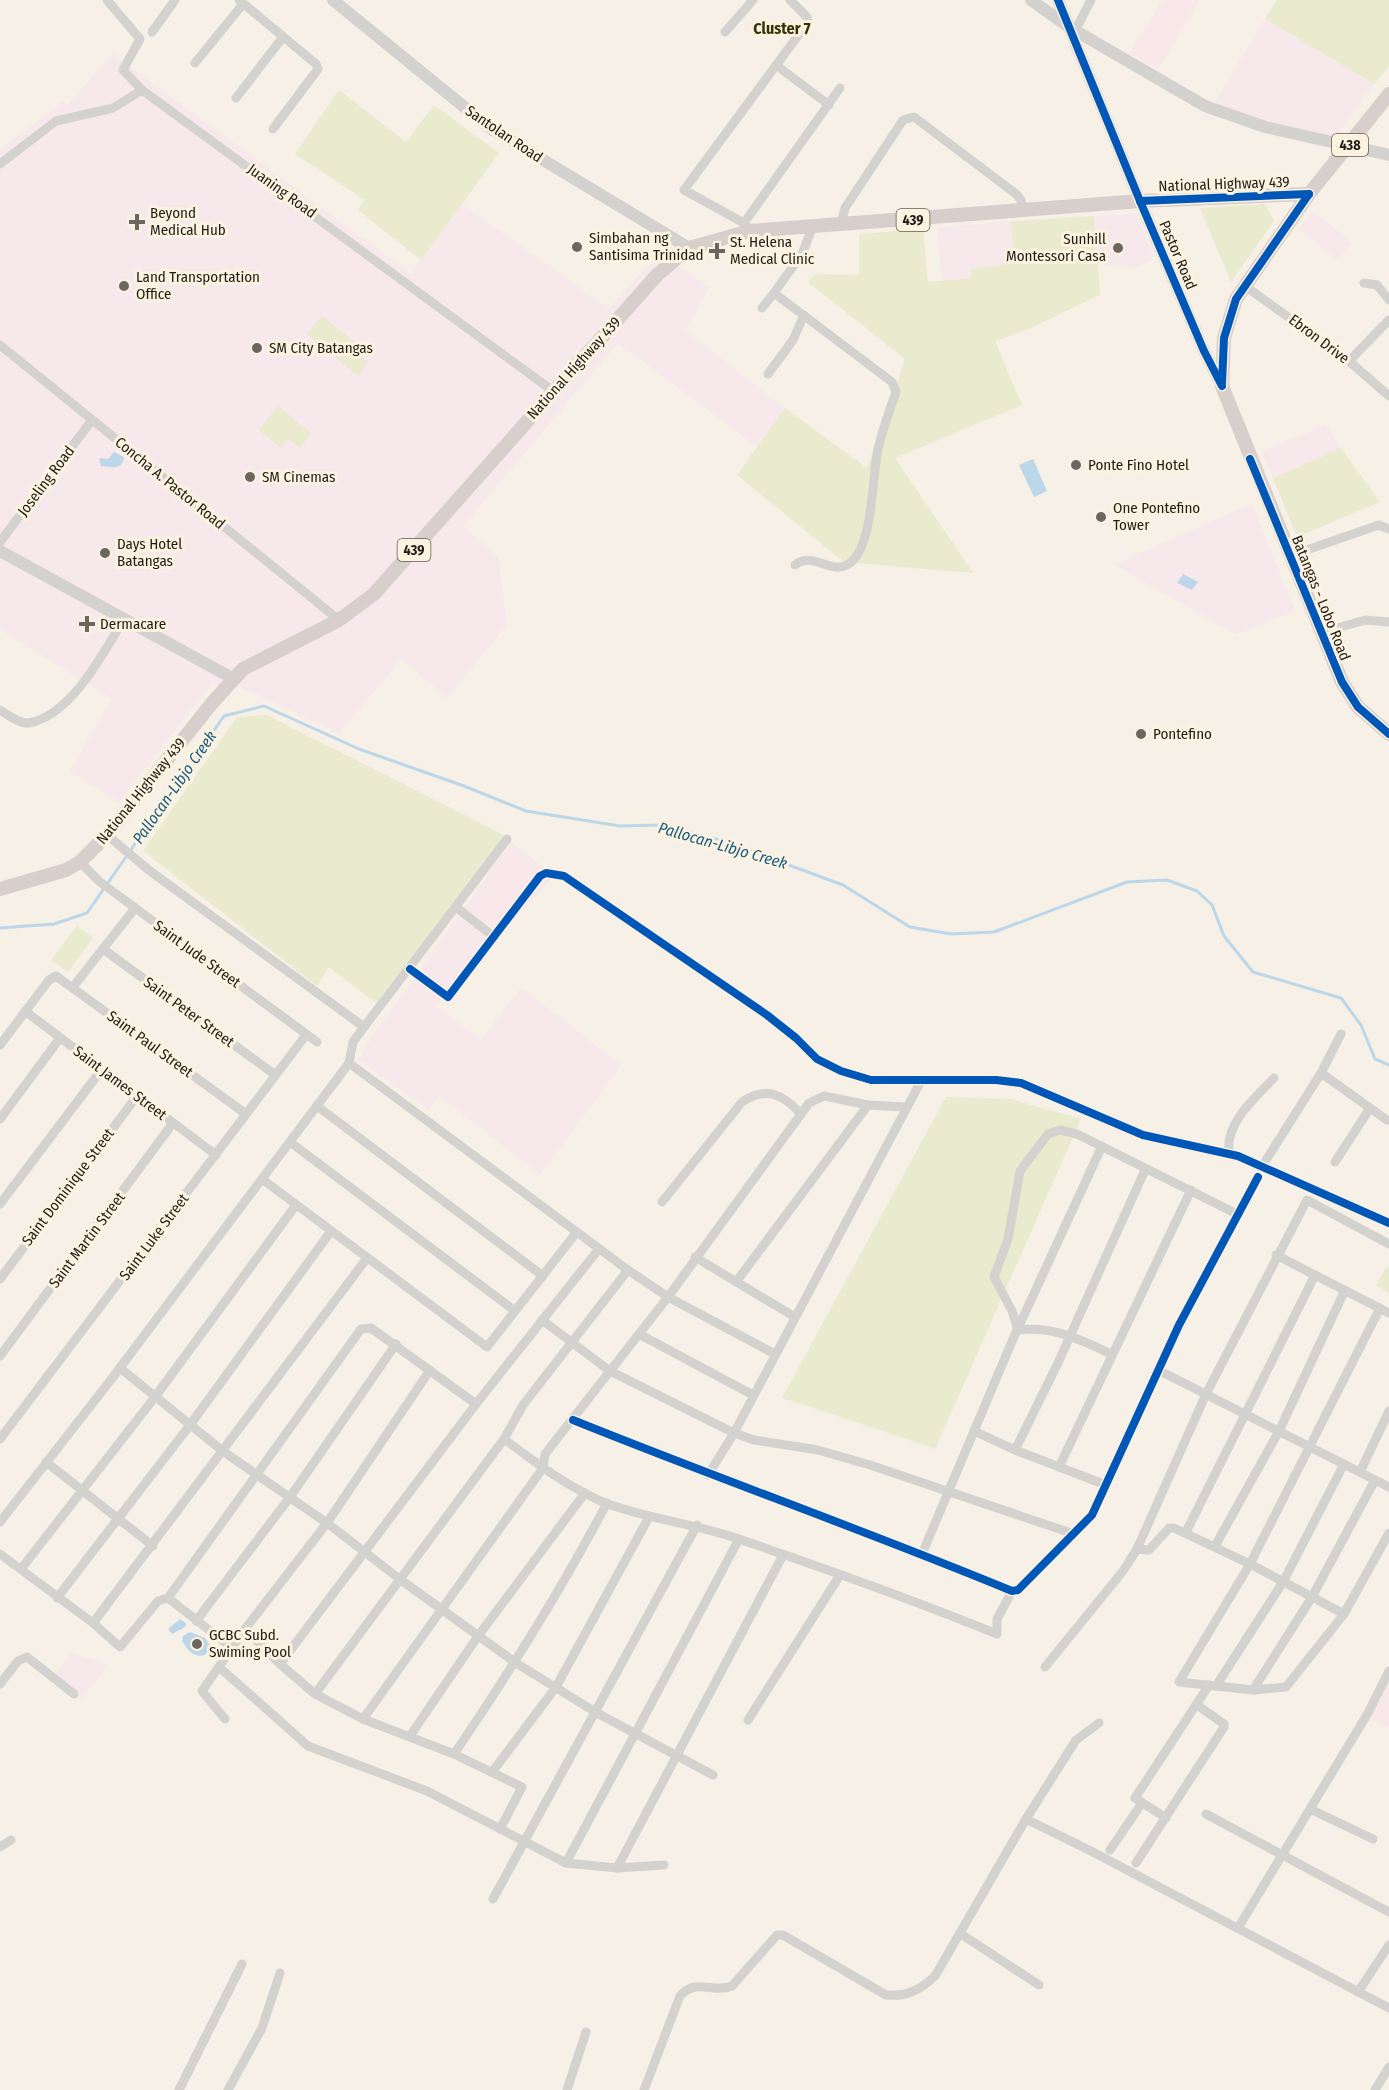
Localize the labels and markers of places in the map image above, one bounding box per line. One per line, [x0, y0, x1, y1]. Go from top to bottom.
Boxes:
place label: Beyond Medical Hub [150, 204, 226, 239]
marker: Beyond Medical Hub [128, 213, 146, 231]
place label: Simbahan ng Santisima Trinidad [589, 229, 704, 264]
place label: Sunhill Montessori Casa [1006, 230, 1106, 265]
place label: St. Helena Medical Clinic [730, 233, 815, 268]
marker: Simbahan ng Santisima Trinidad [570, 240, 584, 254]
marker: Sunhill Montessori Casa [1111, 241, 1125, 255]
marker: St. Helena Medical Clinic [708, 242, 726, 260]
place label: Land Transportation Office [136, 268, 260, 303]
marker: Land Transportation Office [117, 279, 131, 293]
place label: SM City Batangas [269, 339, 373, 357]
marker: SM City Batangas [250, 341, 264, 355]
place label: Ponte Fino Hotel [1088, 456, 1189, 474]
marker: Ponte Fino Hotel [1069, 458, 1083, 472]
place label: SM Cinemas [262, 468, 335, 486]
marker: SM Cinemas [243, 470, 257, 484]
place label: One Pontefino Tower [1113, 499, 1200, 534]
marker: One Pontefino Tower [1094, 510, 1108, 524]
place label: Days Hotel Batangas [117, 535, 182, 570]
marker: Days Hotel Batangas [98, 546, 112, 560]
marker: Dermacare [78, 615, 96, 633]
place label: Dermacare [100, 615, 166, 633]
place label: Pontefino [1153, 725, 1212, 743]
marker: Pontefino [1134, 727, 1148, 741]
place label: GCBC Subd. Swiming Pool [209, 1626, 291, 1661]
marker: GCBC Subd. Swiming Pool [190, 1637, 204, 1651]

